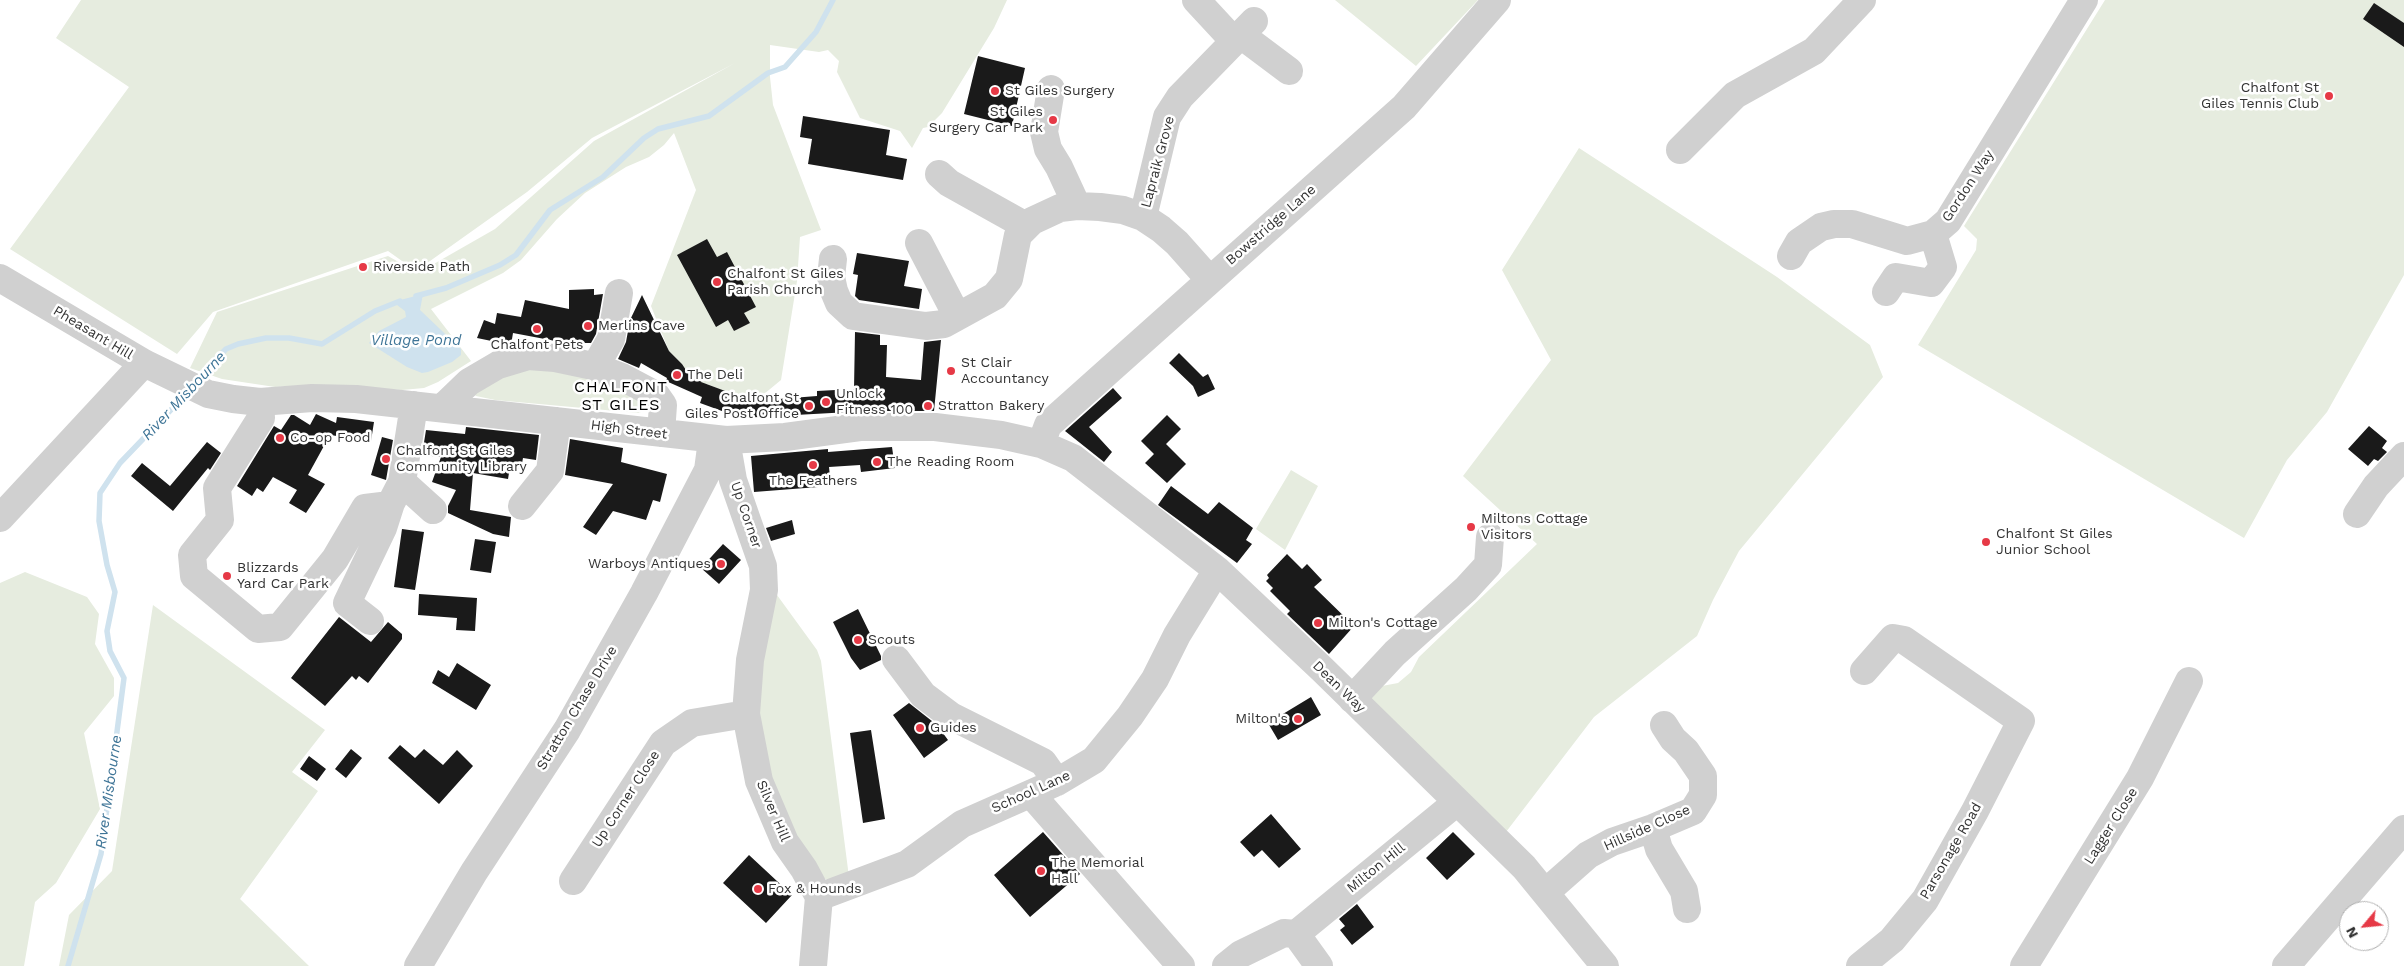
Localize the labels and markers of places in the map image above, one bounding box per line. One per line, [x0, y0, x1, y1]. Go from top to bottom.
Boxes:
place label: Chalfont St Giles Tennis Club [2201, 80, 2319, 112]
place label: St Giles Surgery [1005, 83, 1114, 99]
marker: St Giles Surgery [989, 85, 1001, 97]
marker: Chalfont St Giles Tennis Club [2323, 90, 2335, 102]
place label: St Giles Surgery Car Park [929, 104, 1043, 136]
marker: St Giles Surgery Car Park [1047, 114, 1059, 126]
place label: Riverside Path [373, 259, 470, 275]
marker: Riverside Path [357, 261, 369, 273]
place label: Chalfont St Giles Parish Church [727, 266, 844, 298]
marker: Chalfont St Giles Parish Church [711, 276, 723, 288]
place label: Merlins Cave [598, 318, 685, 334]
marker: Merlins Cave [582, 320, 594, 332]
marker: Chalfont Pets [531, 323, 543, 335]
place label: Chalfont Pets [491, 337, 583, 353]
place label: St Clair Accountancy [961, 355, 1049, 388]
marker: St Clair Accountancy [945, 365, 957, 377]
place label: The Deli [687, 367, 743, 383]
marker: The Deli [671, 369, 683, 381]
place label: Unlock Fitness 100 [836, 386, 913, 418]
place label: Chalfont St Giles Post Office [685, 390, 799, 422]
marker: Unlock Fitness 100 [820, 396, 832, 408]
place label: Stratton Bakery [938, 398, 1044, 414]
marker: Chalfont St Giles Post Office [803, 400, 815, 412]
marker: Stratton Bakery [922, 400, 934, 412]
place label: Co-op Food [290, 430, 370, 446]
marker: Co-op Food [274, 432, 286, 444]
place label: Chalfont St Giles Community Library [396, 443, 527, 476]
marker: Chalfont St Giles Community Library [380, 453, 392, 465]
place label: The Reading Room [887, 454, 1014, 470]
marker: The Reading Room [871, 456, 883, 468]
marker: The Feathers [807, 459, 819, 471]
place label: The Feathers [769, 473, 857, 489]
place label: Miltons Cottage Visitors [1481, 511, 1588, 544]
marker: Miltons Cottage Visitors [1465, 521, 1477, 533]
place label: Chalfont St Giles Junior School [1996, 526, 2113, 558]
marker: Chalfont St Giles Junior School [1980, 536, 1992, 548]
place label: Warboys Antiques [588, 556, 711, 572]
marker: Warboys Antiques [715, 558, 727, 570]
place label: Blizzards Yard Car Park [237, 560, 329, 592]
marker: Blizzards Yard Car Park [221, 570, 233, 582]
place label: Milton's Cottage [1328, 615, 1438, 631]
marker: Milton's Cottage [1312, 617, 1324, 629]
place label: Scouts [868, 632, 915, 648]
marker: Scouts [852, 634, 864, 646]
place label: Milton's [1235, 711, 1288, 727]
marker: Milton's [1292, 713, 1304, 725]
place label: Guides [930, 720, 977, 736]
marker: Guides [914, 722, 926, 734]
place label: The Memorial Hall [1051, 855, 1144, 888]
marker: The Memorial Hall [1035, 865, 1047, 877]
place label: Fox & Hounds [768, 881, 862, 897]
marker: Fox & Hounds [752, 883, 764, 895]

